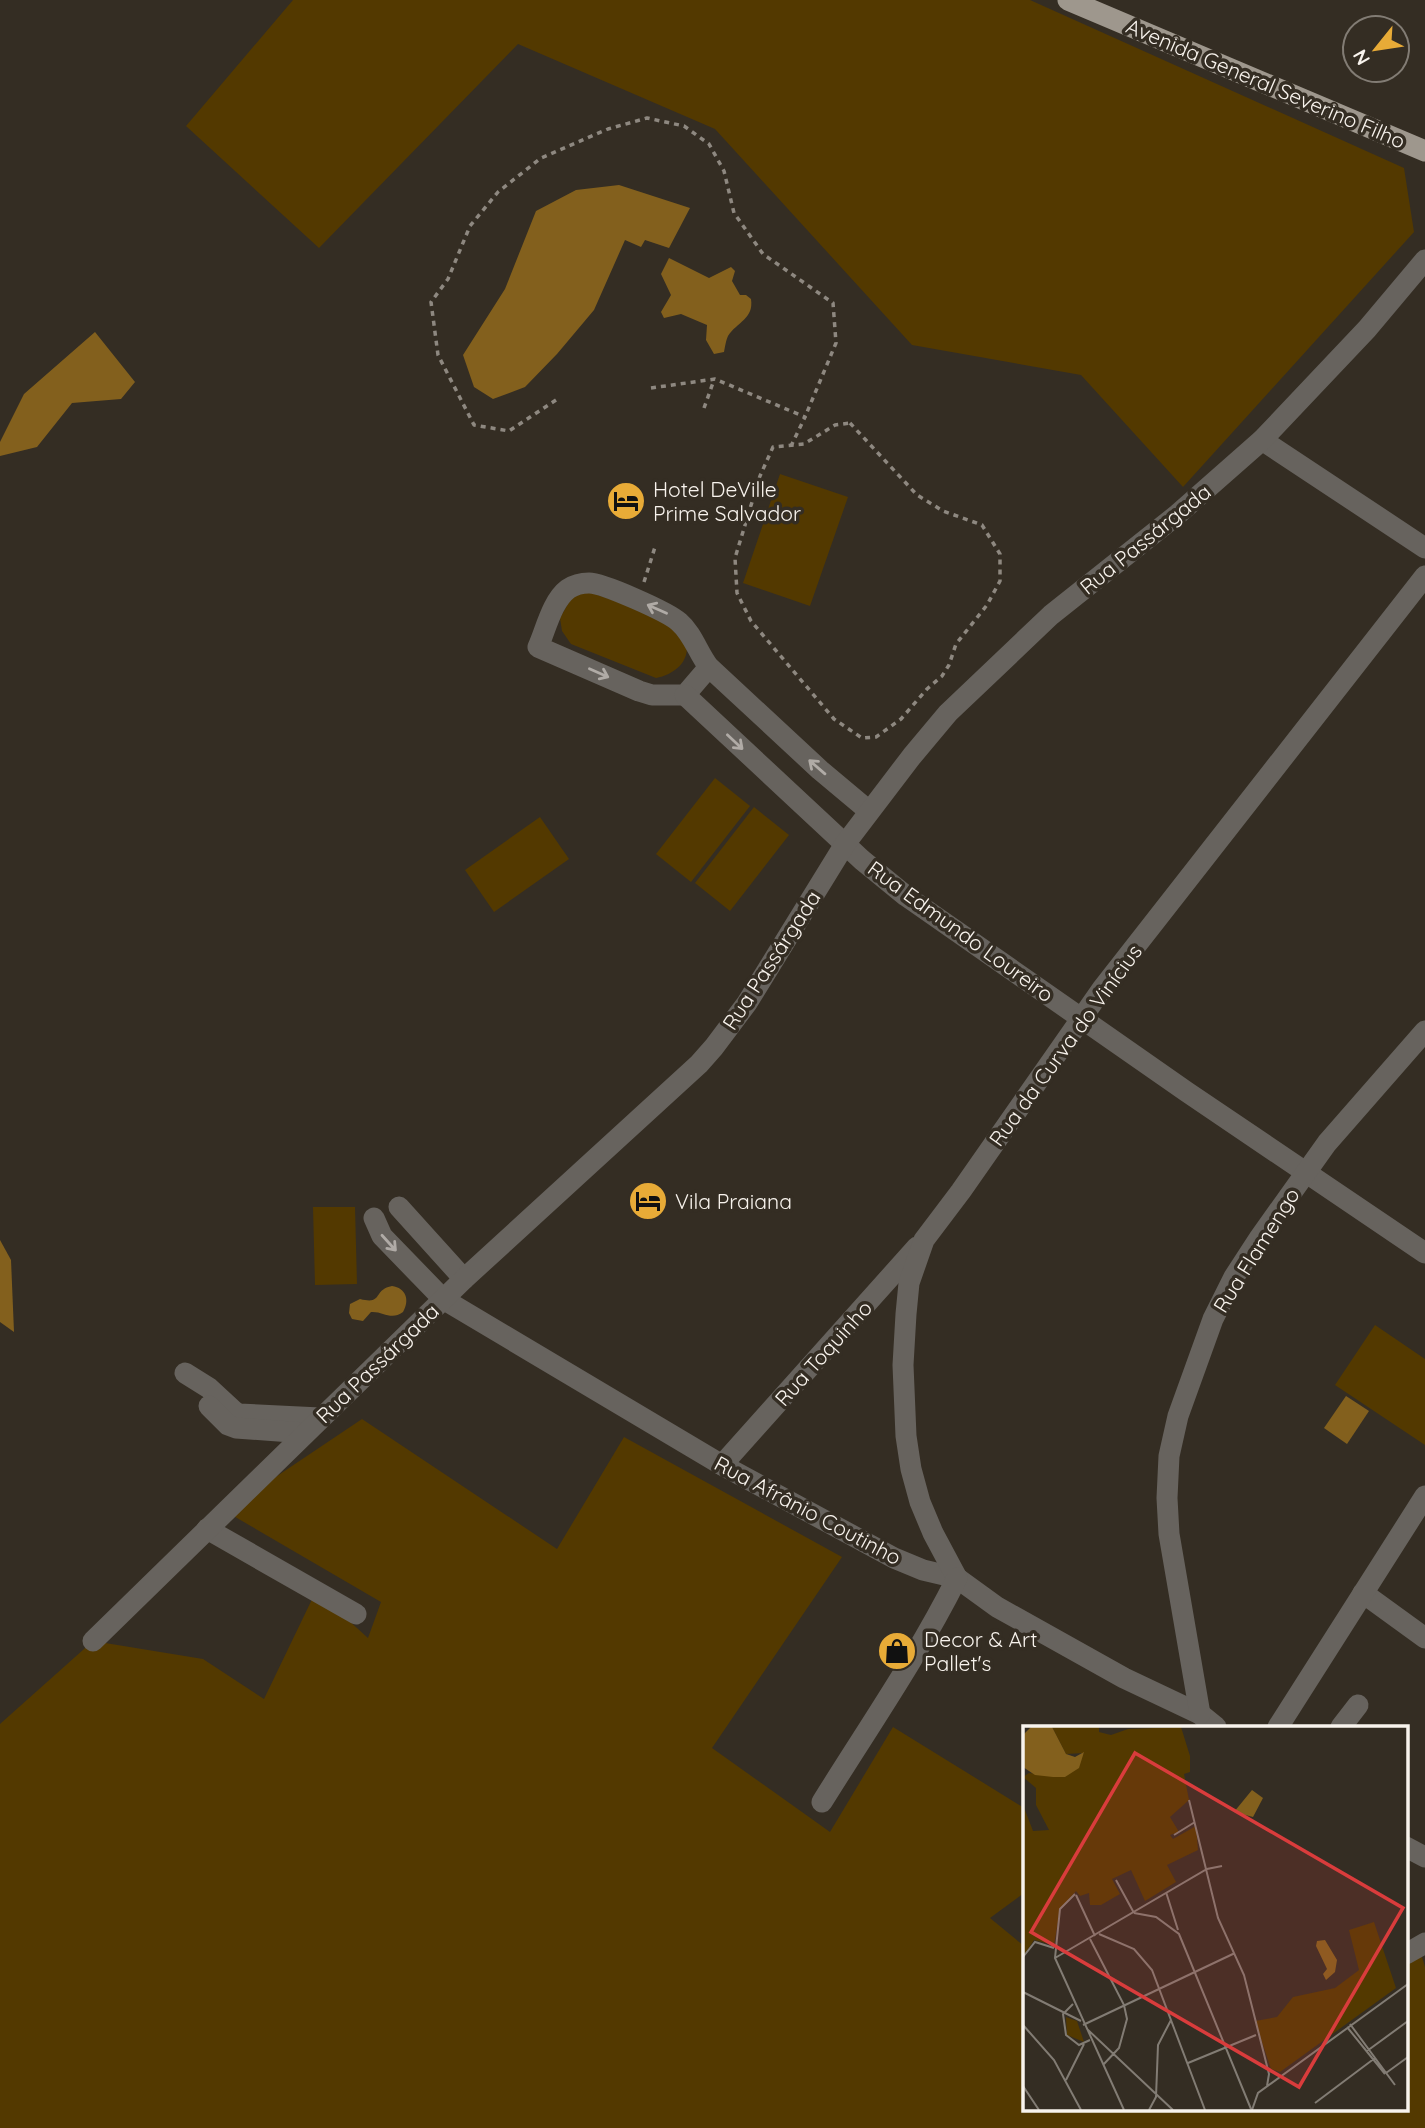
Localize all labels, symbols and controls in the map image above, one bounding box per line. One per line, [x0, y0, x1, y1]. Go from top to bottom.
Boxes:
street label: Avenida General Severino Filho [1123, 12, 1409, 154]
north arrow [1341, 14, 1411, 84]
text: N [1347, 45, 1375, 70]
place label: Hotel DeVille Prime Salvador [653, 476, 801, 526]
street label: Rua Passárgada [1074, 478, 1216, 600]
hotel icon: Hotel DeVille Prime Salvador [605, 480, 647, 522]
one-way arrow [646, 602, 668, 615]
one-way arrow [587, 667, 609, 680]
one-way arrow [726, 733, 743, 750]
one-way arrow [808, 759, 826, 775]
street label: Rua Edmundo Loureiro [863, 855, 1059, 1007]
street label: Rua Passárgada [716, 885, 826, 1035]
street label: Rua da Curva do Vinícius [983, 939, 1147, 1151]
hotel icon: Vila Praiana [627, 1180, 669, 1222]
street label: Rua Flamengo [1207, 1183, 1305, 1317]
place label: Vila Praiana [675, 1188, 792, 1214]
one-way arrow [381, 1234, 397, 1252]
street label: Rua Toquinho [769, 1295, 877, 1411]
street label: Rua Passárgada [310, 1298, 444, 1428]
street label: Rua Afrânio Coutinho [710, 1450, 906, 1570]
place label: Decor & Art Pallet's [924, 1626, 1037, 1676]
shop icon: Decor & Art Pallet's [876, 1630, 918, 1672]
inset map [1023, 1726, 1408, 2110]

